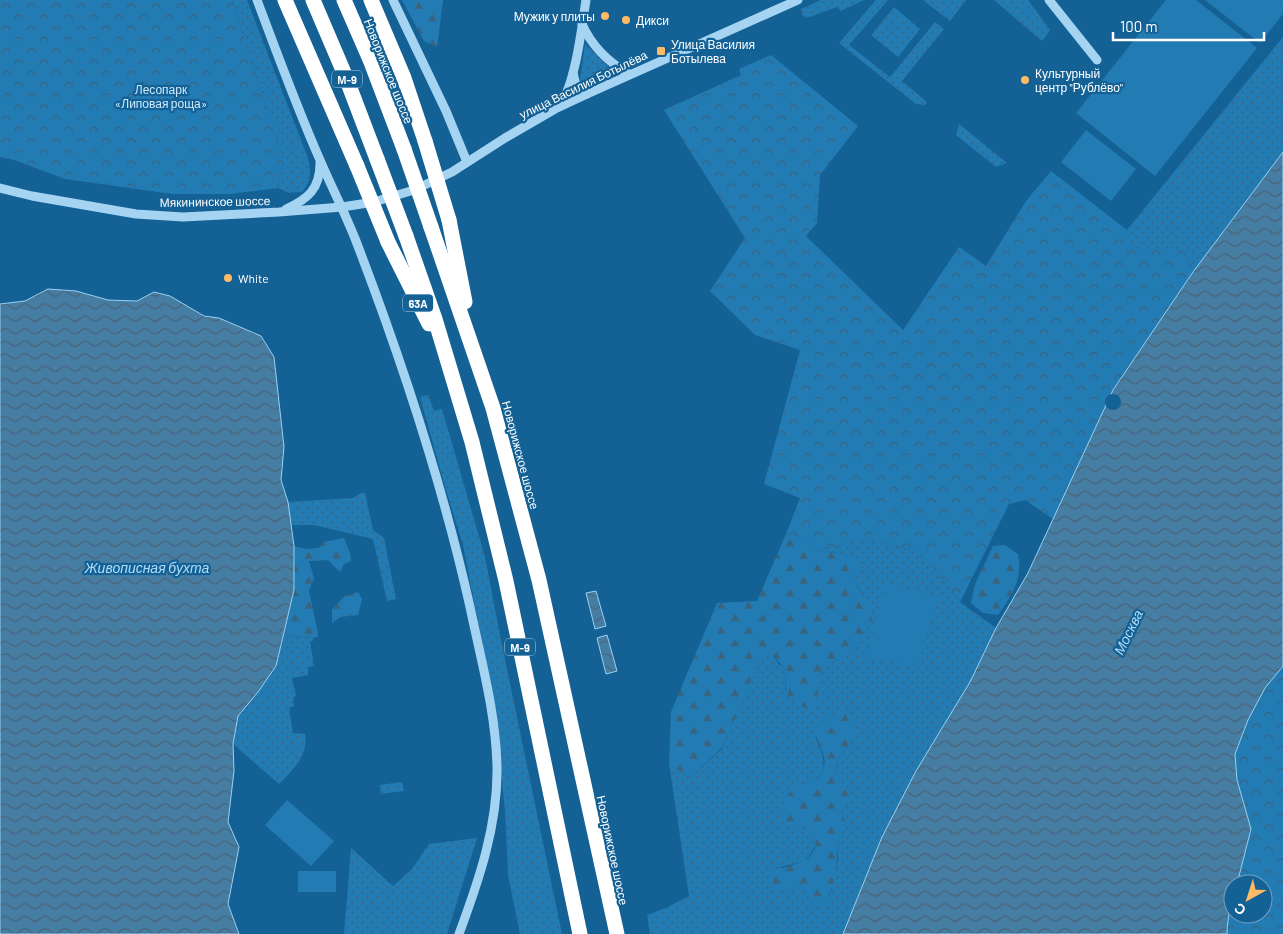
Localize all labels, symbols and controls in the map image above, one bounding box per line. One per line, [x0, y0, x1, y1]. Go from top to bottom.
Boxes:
place label: Мужик у плиты [514, 9, 595, 24]
marker: Мужик у плиты [599, 10, 611, 22]
scale bar [1113, 10, 1264, 42]
place label: Дикси [636, 13, 669, 28]
marker: Дикси [620, 14, 632, 26]
street label: Новорижское шоссе [361, 17, 417, 126]
text: 100 m [1120, 17, 1158, 35]
place label: Улица Василия Ботылева [671, 37, 755, 65]
marker: Улица Василия Ботылева [655, 45, 667, 57]
street label: улица Василия Ботылёва [517, 47, 650, 122]
place label: Культурный центр "Рублёво" [1035, 66, 1123, 95]
road number: М-9 [332, 70, 362, 88]
marker: Культурный центр "Рублёво" [1019, 74, 1031, 86]
park label: Лесопарк «Липовая роща» [115, 82, 207, 111]
street label: Мякининское шоссе [160, 193, 271, 209]
place label: White [238, 271, 269, 285]
marker: White [222, 272, 234, 284]
road number: 63A [403, 294, 433, 312]
street label: Новорижское шоссе [499, 399, 542, 511]
water label: Живописная бухта [84, 559, 209, 576]
water label: Москва [1110, 607, 1146, 657]
road number: М-9 [505, 638, 535, 656]
street label: Новорижское шоссе [594, 794, 632, 907]
north arrow [1223, 874, 1273, 924]
text: С [1230, 900, 1249, 919]

